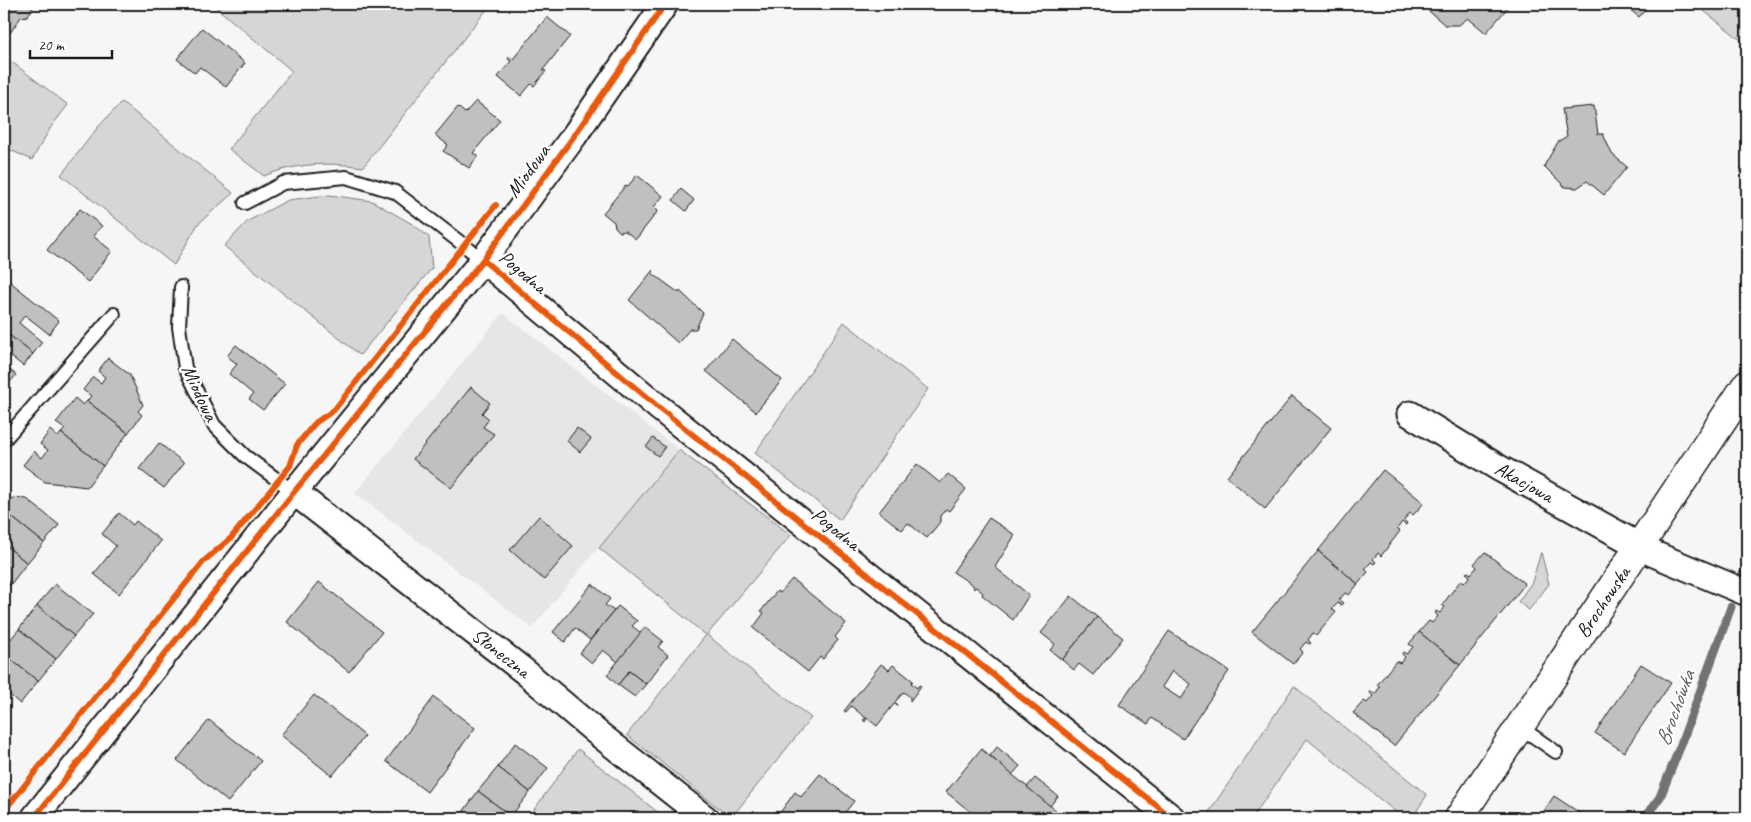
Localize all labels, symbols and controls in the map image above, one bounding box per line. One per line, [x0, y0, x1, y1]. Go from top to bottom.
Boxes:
scale bar [30, 28, 112, 60]
text: 20 m [38, 36, 65, 55]
street label: Miodowa [500, 139, 556, 202]
street label: Pogodna [494, 245, 553, 300]
street label: Miodowa [176, 361, 224, 426]
street label: Akacjowa [1490, 456, 1559, 509]
street label: Pogodna [807, 502, 867, 557]
street label: Brochowska [1570, 560, 1637, 642]
street label: Słoneczna [467, 622, 537, 685]
water label: Brochówka [1649, 665, 1701, 749]

